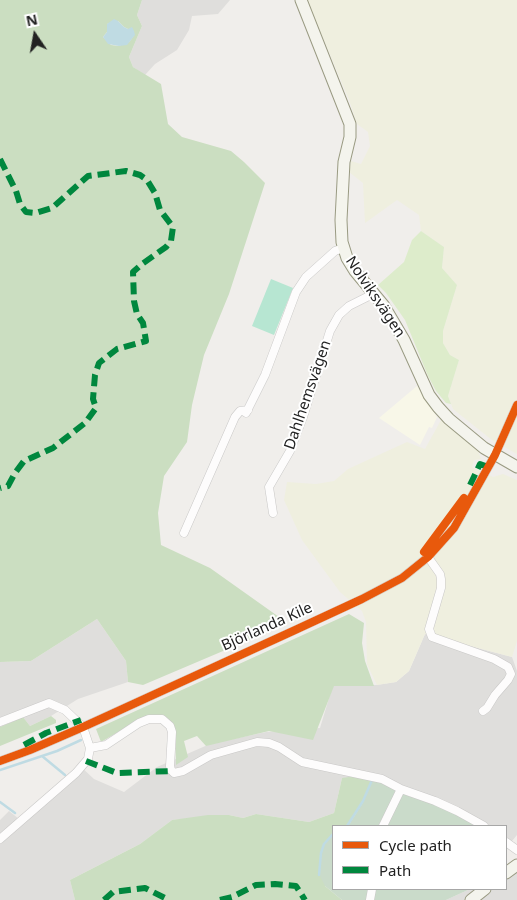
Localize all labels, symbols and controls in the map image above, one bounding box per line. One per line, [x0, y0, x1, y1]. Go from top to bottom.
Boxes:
text: N [24, 9, 39, 30]
north arrow [10, 10, 60, 60]
street label: Nolviksvägen [341, 253, 409, 341]
street label: Dahlhemsvägen [281, 338, 335, 452]
street label: Björlanda Kile [219, 599, 315, 655]
legend [332, 825, 507, 890]
text: Cycle path [379, 835, 452, 855]
text: Path [379, 860, 411, 880]

